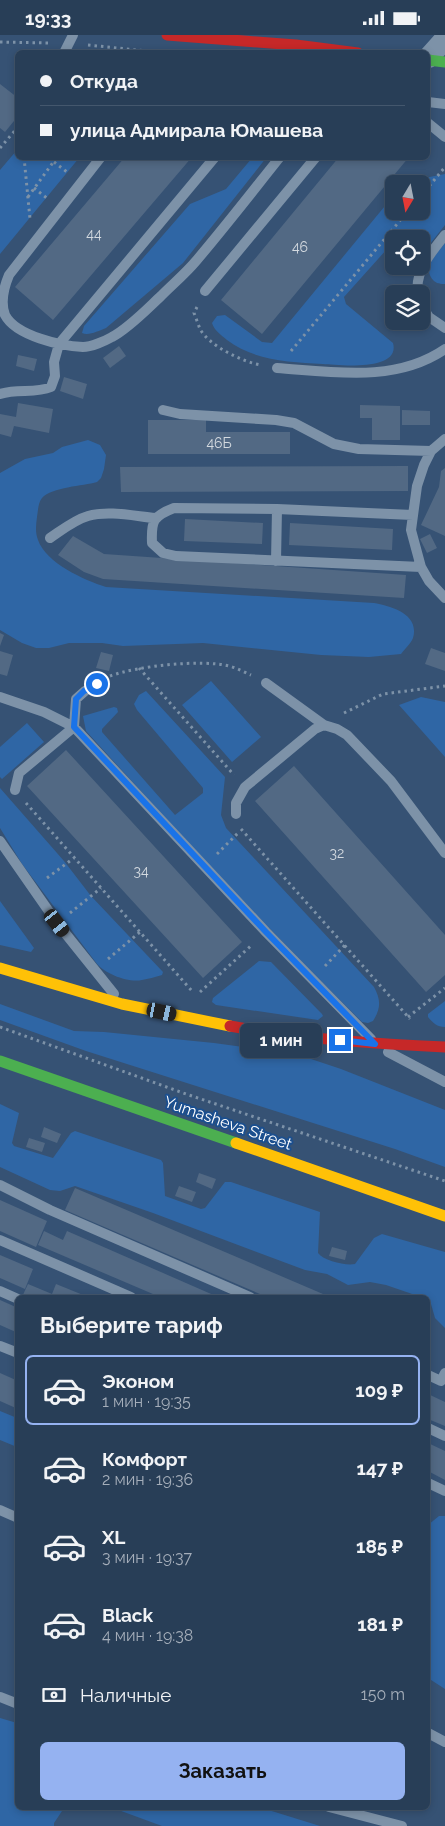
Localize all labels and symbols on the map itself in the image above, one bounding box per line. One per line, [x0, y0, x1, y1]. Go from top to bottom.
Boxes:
north arrow [385, 175, 430, 220]
house number: 44 [86, 226, 102, 242]
house number: 46 [292, 239, 308, 255]
house number: 46Б [206, 435, 232, 451]
route start [86, 673, 108, 695]
house number: 32 [330, 845, 344, 861]
house number: 34 [133, 863, 149, 879]
car [41, 907, 72, 939]
car [145, 1002, 178, 1022]
callout: 1 мин [240, 1023, 322, 1057]
route end [329, 1029, 351, 1051]
street label: Yumasheva Street [162, 1092, 295, 1154]

